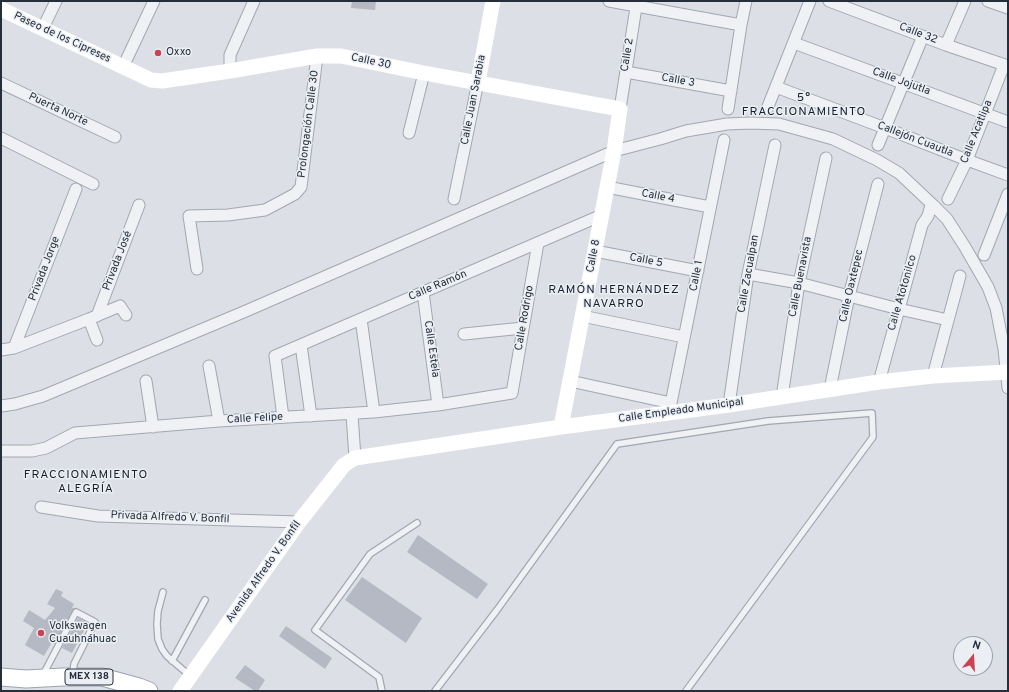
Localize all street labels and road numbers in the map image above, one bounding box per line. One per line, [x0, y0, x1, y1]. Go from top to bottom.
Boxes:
street label: Paseo de los Cipreses [11, 10, 113, 66]
street label: Calle 32 [897, 21, 939, 47]
street label: Calle 2 [619, 37, 637, 73]
street label: Calle 30 [350, 51, 392, 73]
street label: Calle Juan Sarabia [459, 54, 489, 146]
street label: Calle Jojutla [870, 65, 932, 99]
street label: Prolongación Calle 30 [296, 69, 322, 179]
street label: Calle 3 [660, 72, 696, 90]
street label: Puerta Norte [26, 90, 90, 130]
street label: Calle Acatlipa [958, 98, 996, 166]
street label: Callejón Cuautla [875, 119, 955, 161]
street label: Calle 4 [640, 187, 676, 207]
street label: Privada José [101, 229, 135, 293]
street label: Calle Zacualpan [736, 234, 762, 314]
street label: Privada Jorge [27, 235, 63, 303]
street label: Calle Buenavista [787, 236, 815, 318]
street label: Calle 8 [584, 238, 604, 274]
street label: Calle Oaxtepec [837, 248, 867, 324]
street label: Calle 5 [628, 251, 664, 271]
street label: Calle Atotonilco [886, 254, 920, 332]
street label: Calle 1 [688, 259, 706, 293]
street label: Calle Ramón [407, 268, 469, 304]
street label: Calle Rodrigo [513, 284, 537, 352]
street label: Calle Estela [420, 320, 442, 378]
street label: Calle Empleado Municipal [617, 396, 745, 426]
street label: Calle Felipe [227, 411, 283, 427]
street label: Privada Alfredo V. Bonfil [110, 509, 230, 527]
street label: Avenida Alfredo V. Bonfil [224, 519, 304, 625]
road number: MEX 138 [65, 669, 113, 685]

